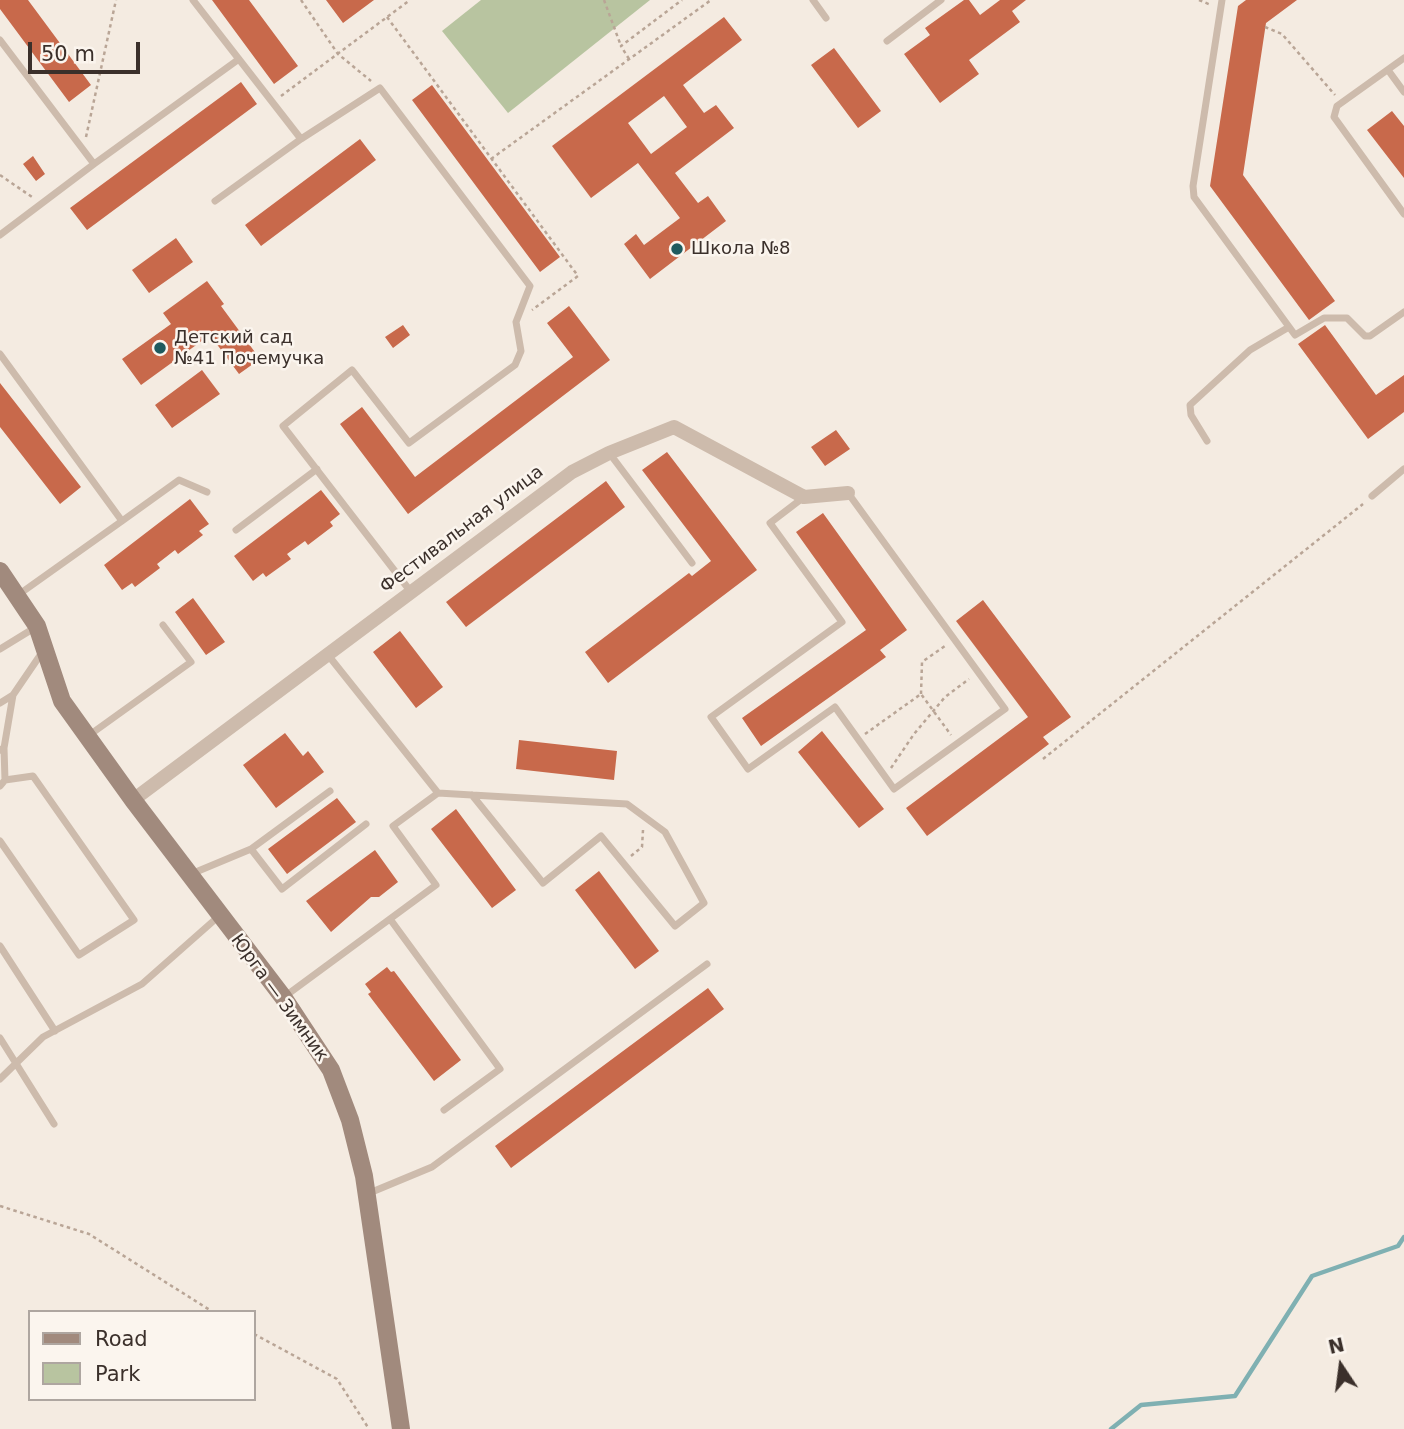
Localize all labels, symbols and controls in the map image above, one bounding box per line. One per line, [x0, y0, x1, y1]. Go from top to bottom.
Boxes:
scale bar [32, 28, 144, 72]
text: 50 m [41, 42, 95, 66]
place label: Школа №8 [691, 238, 791, 260]
marker: Школа №8 [669, 241, 685, 257]
place label: Детский сад №41 Почемучка [174, 327, 324, 370]
marker: Детский сад №41 Почемучка [152, 340, 168, 356]
street label: Фестивальная улица [376, 462, 548, 598]
street label: Юрга — Зимник [226, 930, 332, 1066]
legend [28, 1310, 256, 1401]
text: Road [95, 1327, 148, 1351]
north arrow [1306, 1331, 1376, 1401]
text: N [1326, 1333, 1346, 1358]
text: Park [95, 1362, 140, 1386]

